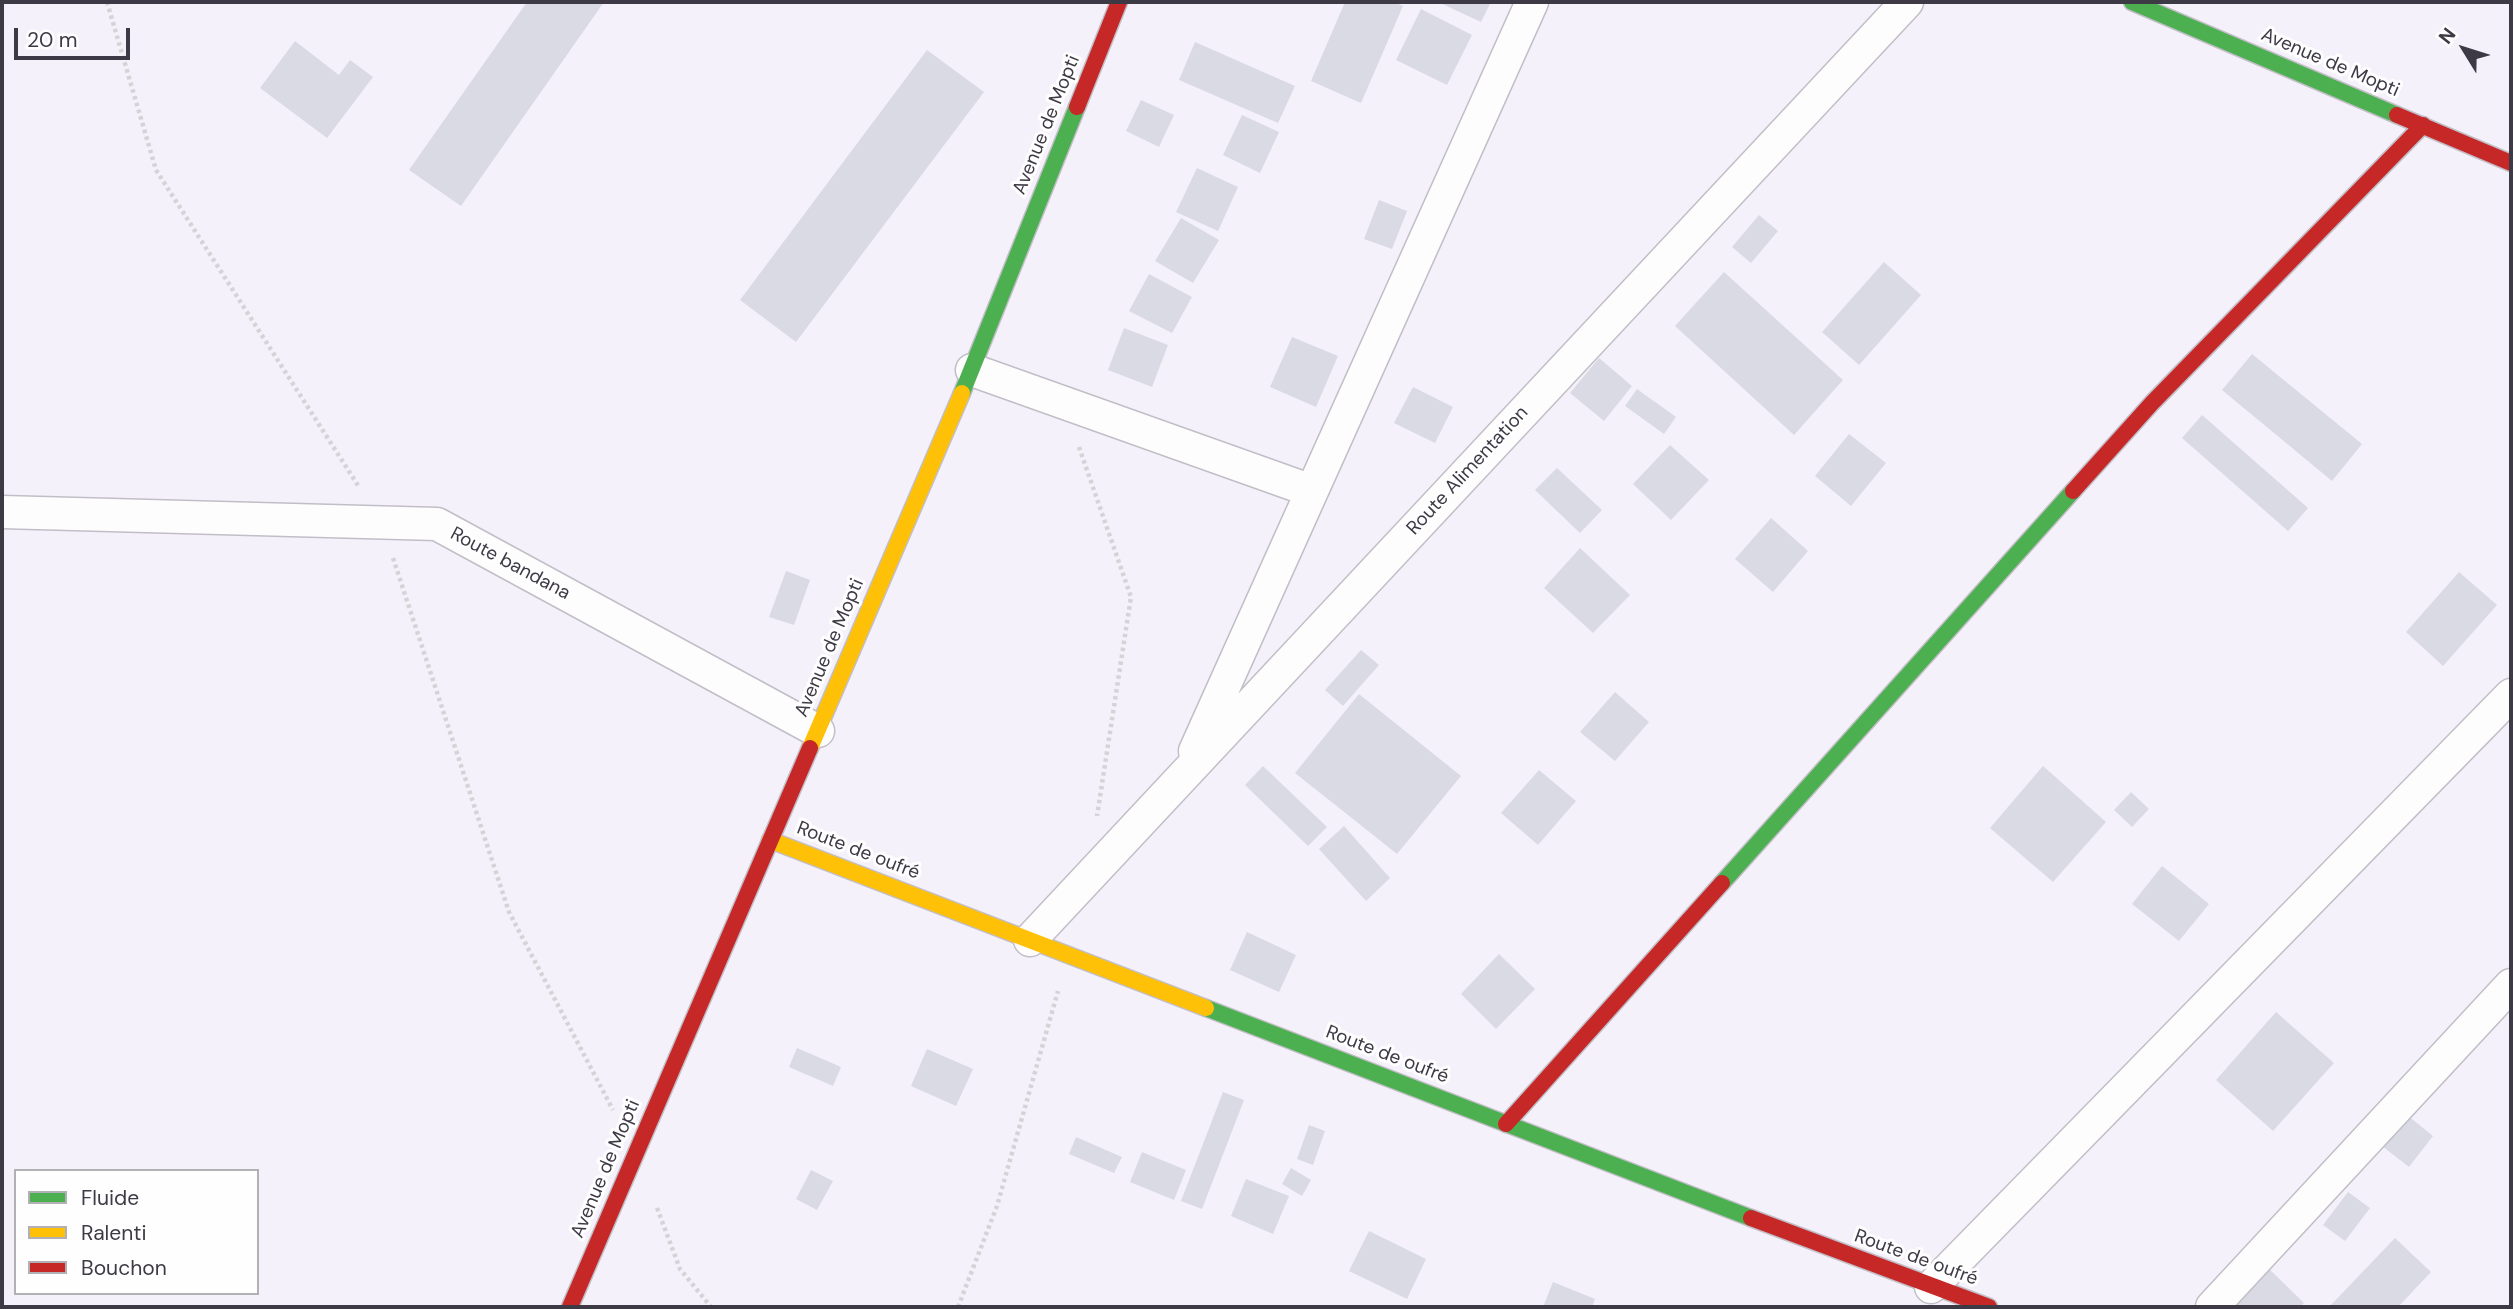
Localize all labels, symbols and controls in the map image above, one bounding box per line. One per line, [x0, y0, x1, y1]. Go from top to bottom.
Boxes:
scale bar [18, 14, 133, 58]
north arrow [2429, 14, 2499, 84]
text: N [2433, 23, 2461, 49]
street label: Avenue de Mopti [2257, 24, 2403, 102]
text: 20 m [27, 26, 78, 54]
street label: Avenue de Mopti [1009, 52, 1085, 198]
street label: Route Alimentation [1402, 402, 1534, 540]
street label: Route bandana [446, 523, 574, 605]
street label: Avenue de Mopti [791, 575, 869, 721]
street label: Route de oufré [793, 817, 923, 885]
street label: Route de oufré [1322, 1021, 1452, 1089]
street label: Avenue de Mopti [567, 1096, 645, 1242]
legend [14, 1169, 259, 1295]
text: Fluide [81, 1184, 139, 1212]
text: Ralenti [81, 1219, 147, 1247]
street label: Route de oufré [1851, 1225, 1981, 1291]
text: Bouchon [81, 1254, 167, 1282]

